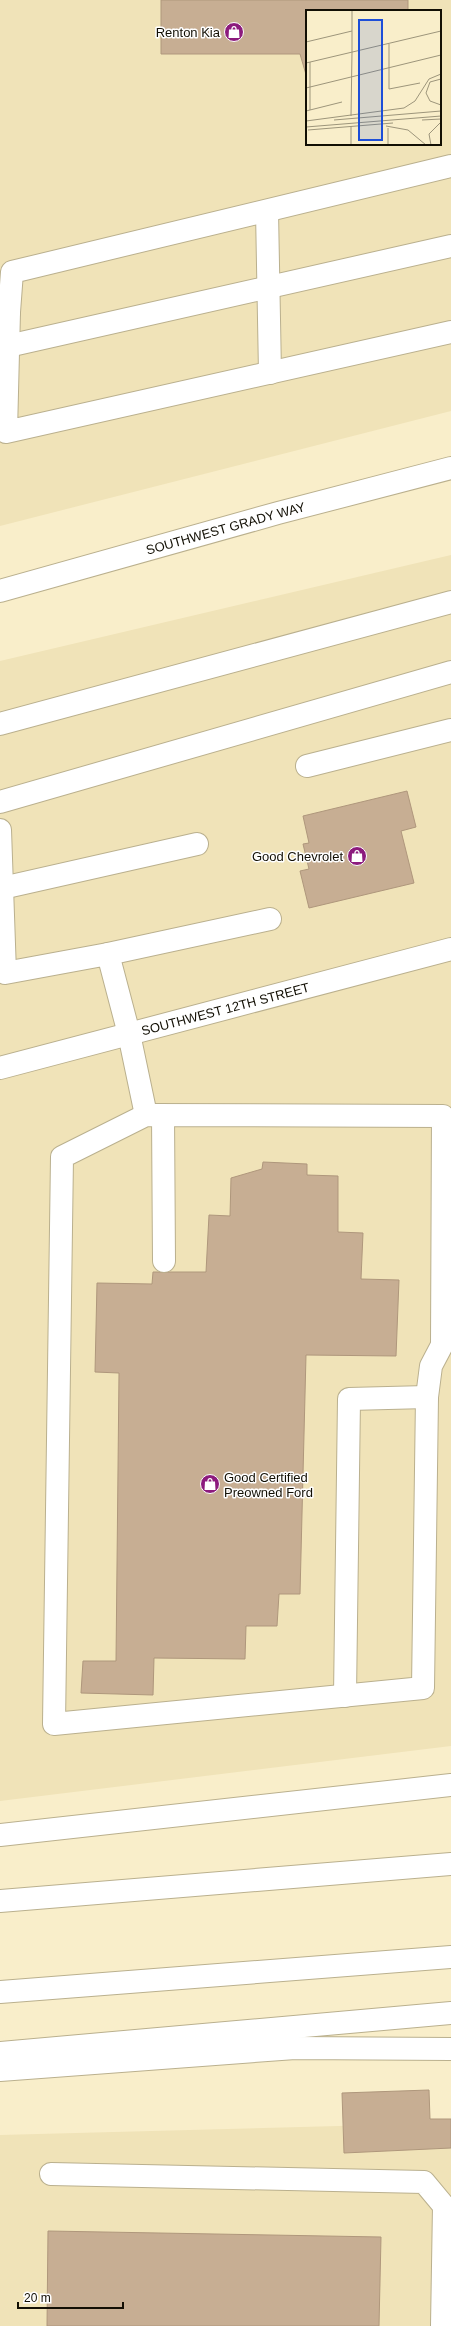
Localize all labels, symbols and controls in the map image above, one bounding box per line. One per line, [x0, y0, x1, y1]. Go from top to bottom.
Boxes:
inset map [306, 10, 441, 145]
shop icon: Renton Kia [223, 21, 245, 43]
place label: Renton Kia [156, 25, 221, 40]
street label: SOUTHWEST GRADY WAY [144, 499, 307, 557]
shop icon: Good Chevrolet [346, 845, 368, 867]
place label: Good Chevrolet [252, 849, 343, 864]
street label: SOUTHWEST 12TH STREET [140, 979, 311, 1038]
place label: Good Certified Preowned Ford [224, 1470, 313, 1500]
shop icon: Good Certified Preowned Ford [199, 1473, 221, 1495]
scale bar [18, 2284, 123, 2310]
text: 20 m [24, 2291, 51, 2305]

